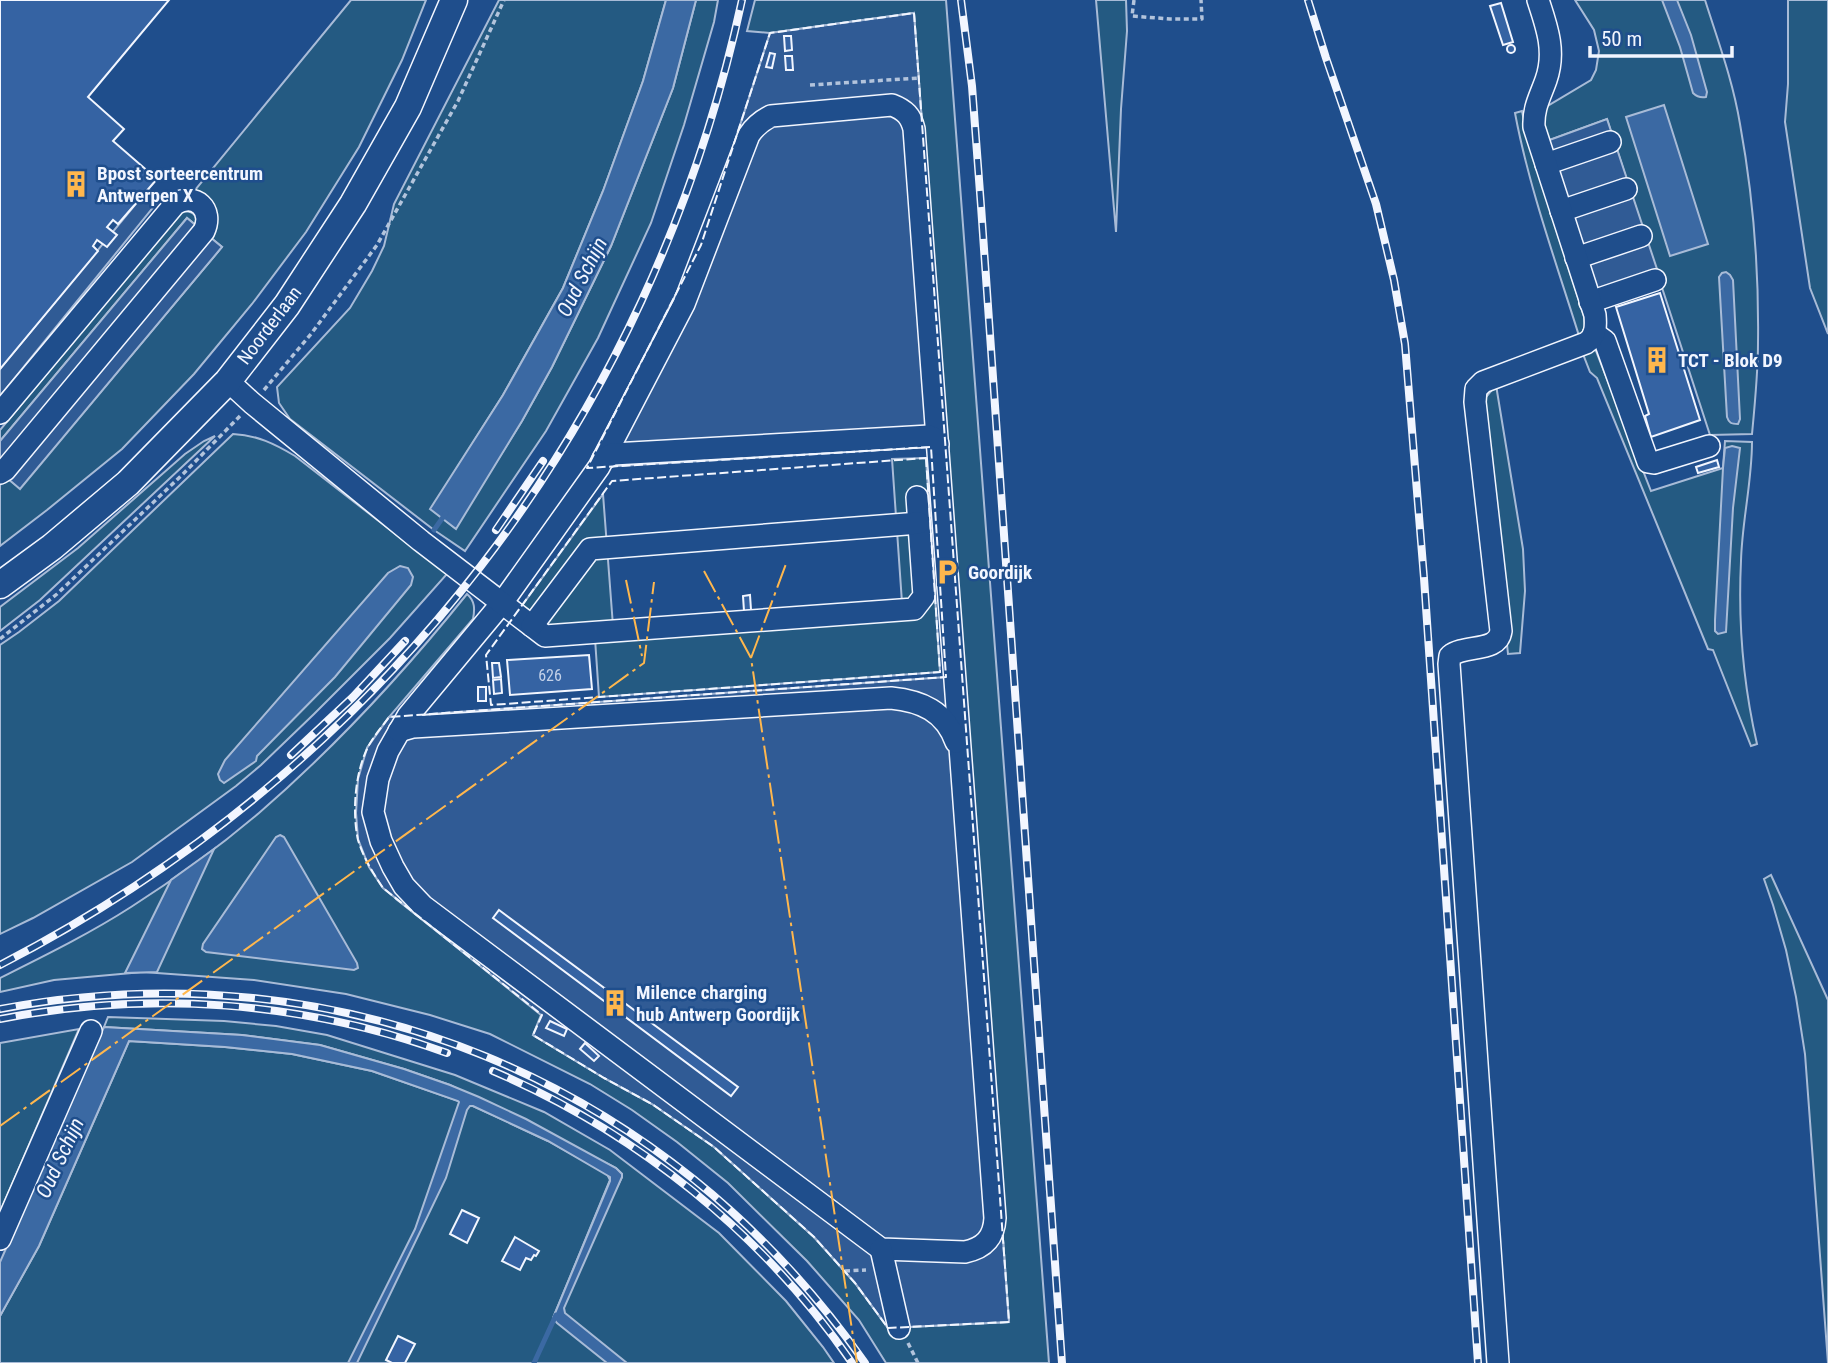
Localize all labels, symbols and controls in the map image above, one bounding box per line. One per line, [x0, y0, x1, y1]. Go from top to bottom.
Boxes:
scale bar [1590, 14, 1732, 58]
text: 50 m [1601, 27, 1642, 51]
place label: Bpost sorteercentrum Antwerpen X [97, 162, 263, 207]
building icon: Bpost sorteercentrum Antwerpen X [61, 169, 91, 199]
water label: Oud Schijn [552, 233, 612, 321]
street label: Noorderlaan [232, 281, 306, 369]
building icon: TCT - Blok D9 [1642, 345, 1672, 375]
place label: TCT - Blok D9 [1678, 349, 1783, 372]
parking icon: Goordijk [932, 557, 962, 587]
place label: Goordijk [968, 561, 1033, 584]
house number: 626 [538, 666, 562, 685]
place label: Milence charging hub Antwerp Goordijk [636, 981, 801, 1026]
building icon: Milence charging hub Antwerp Goordijk [600, 988, 630, 1018]
water label: Oud Schijn [31, 1114, 89, 1202]

